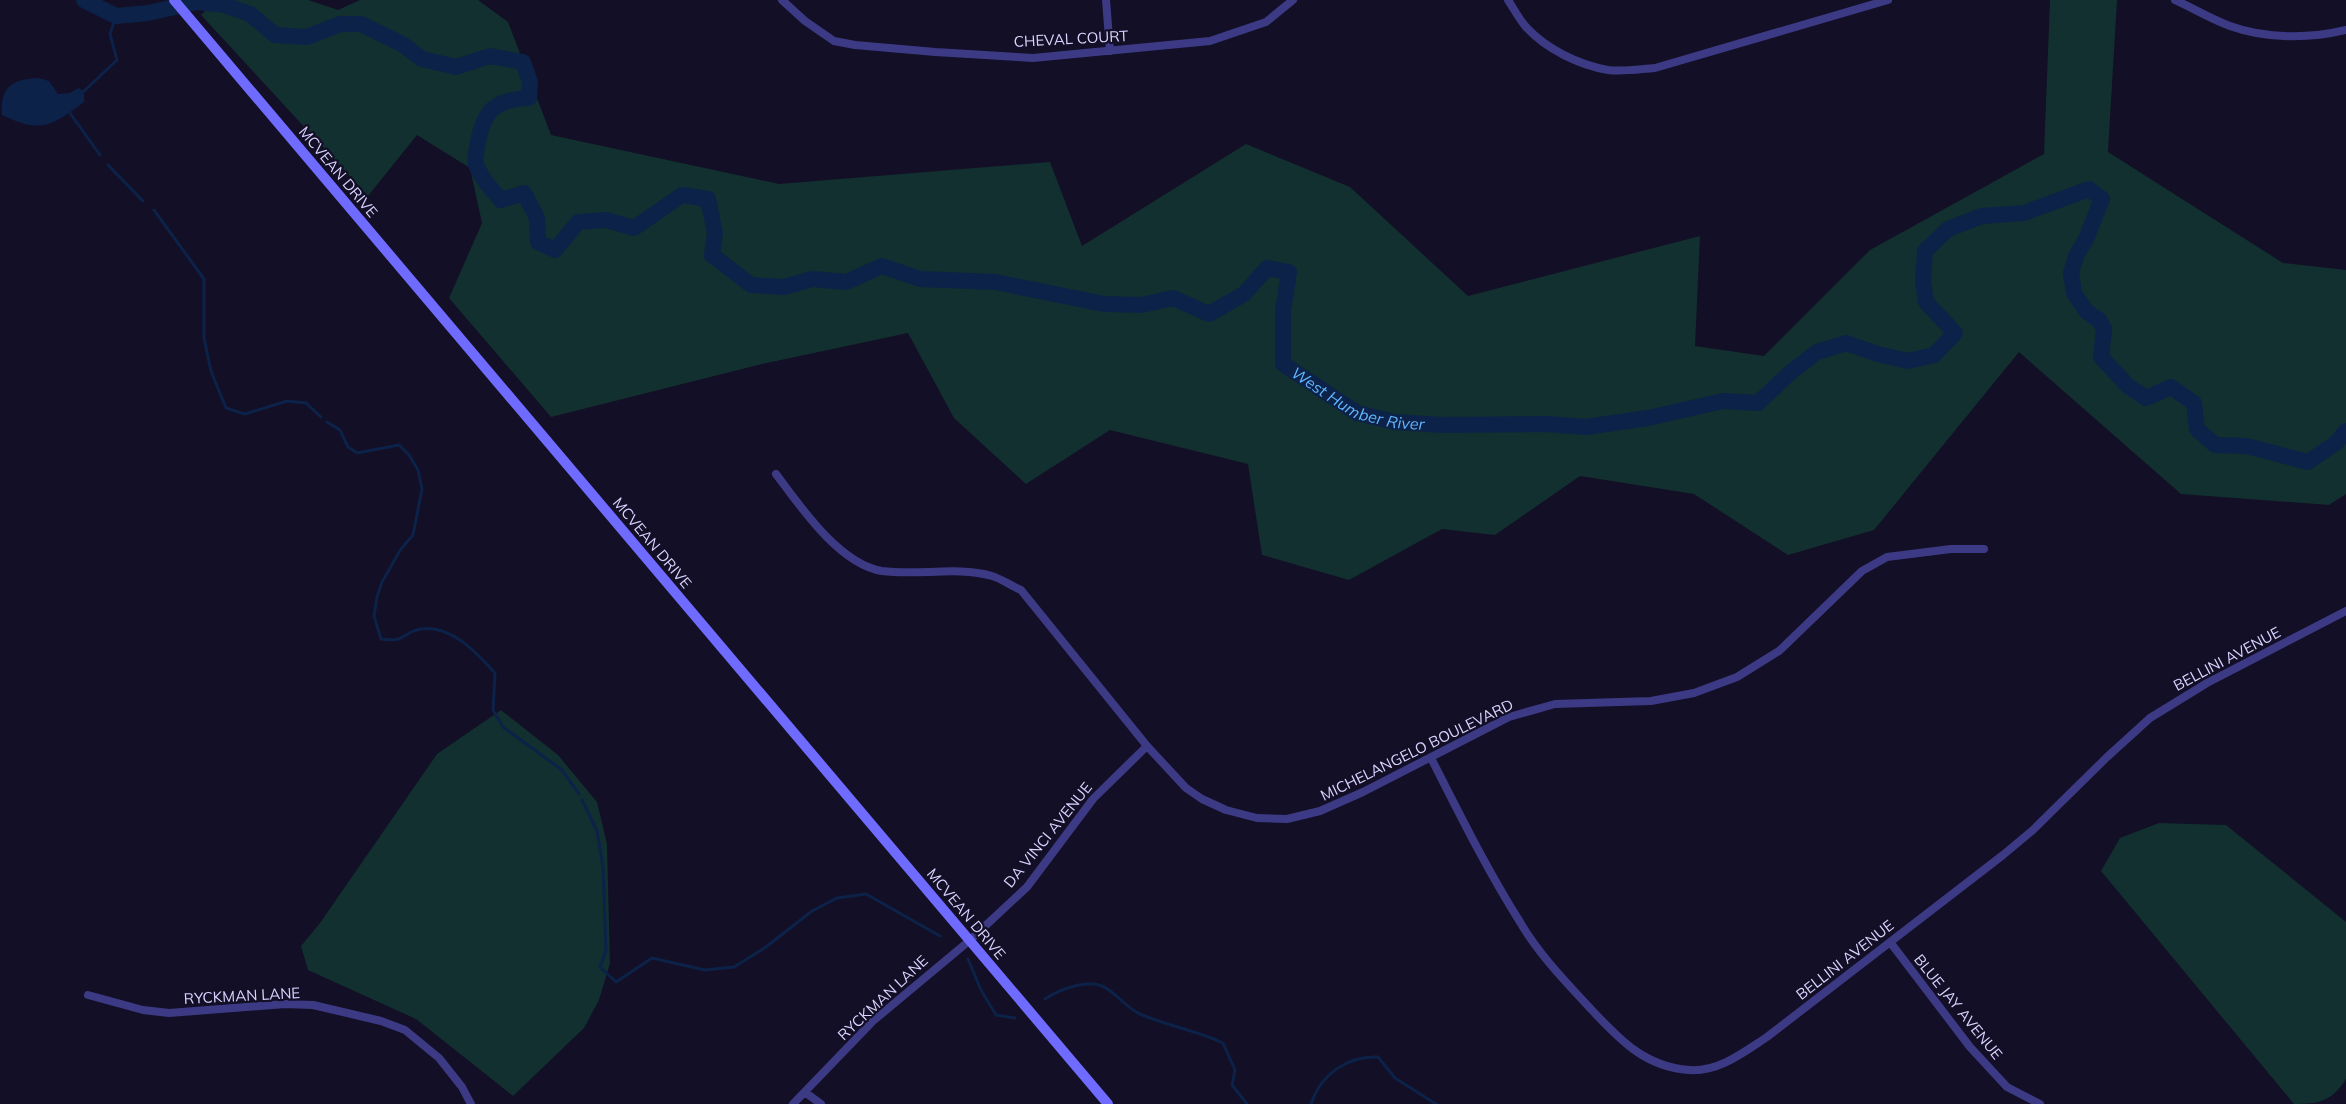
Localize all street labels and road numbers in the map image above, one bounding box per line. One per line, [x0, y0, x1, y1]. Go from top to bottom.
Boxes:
street label: CHEVAL COURT [1013, 26, 1129, 51]
street label: MCVEAN DRIVE [295, 122, 382, 221]
street label: MCVEAN DRIVE [609, 493, 696, 592]
street label: BELLINI AVENUE [2170, 622, 2284, 695]
street label: MICHELANGELO BOULEVARD [1317, 694, 1516, 805]
street label: DA VINCI AVENUE [999, 778, 1096, 891]
street label: MCVEAN DRIVE [923, 864, 1010, 963]
street label: BELLINI AVENUE [1792, 915, 1897, 1004]
street label: BLUE JAY AVENUE [1910, 950, 2007, 1063]
street label: RYCKMAN LANE [834, 951, 932, 1044]
street label: RYCKMAN LANE [183, 983, 301, 1008]

